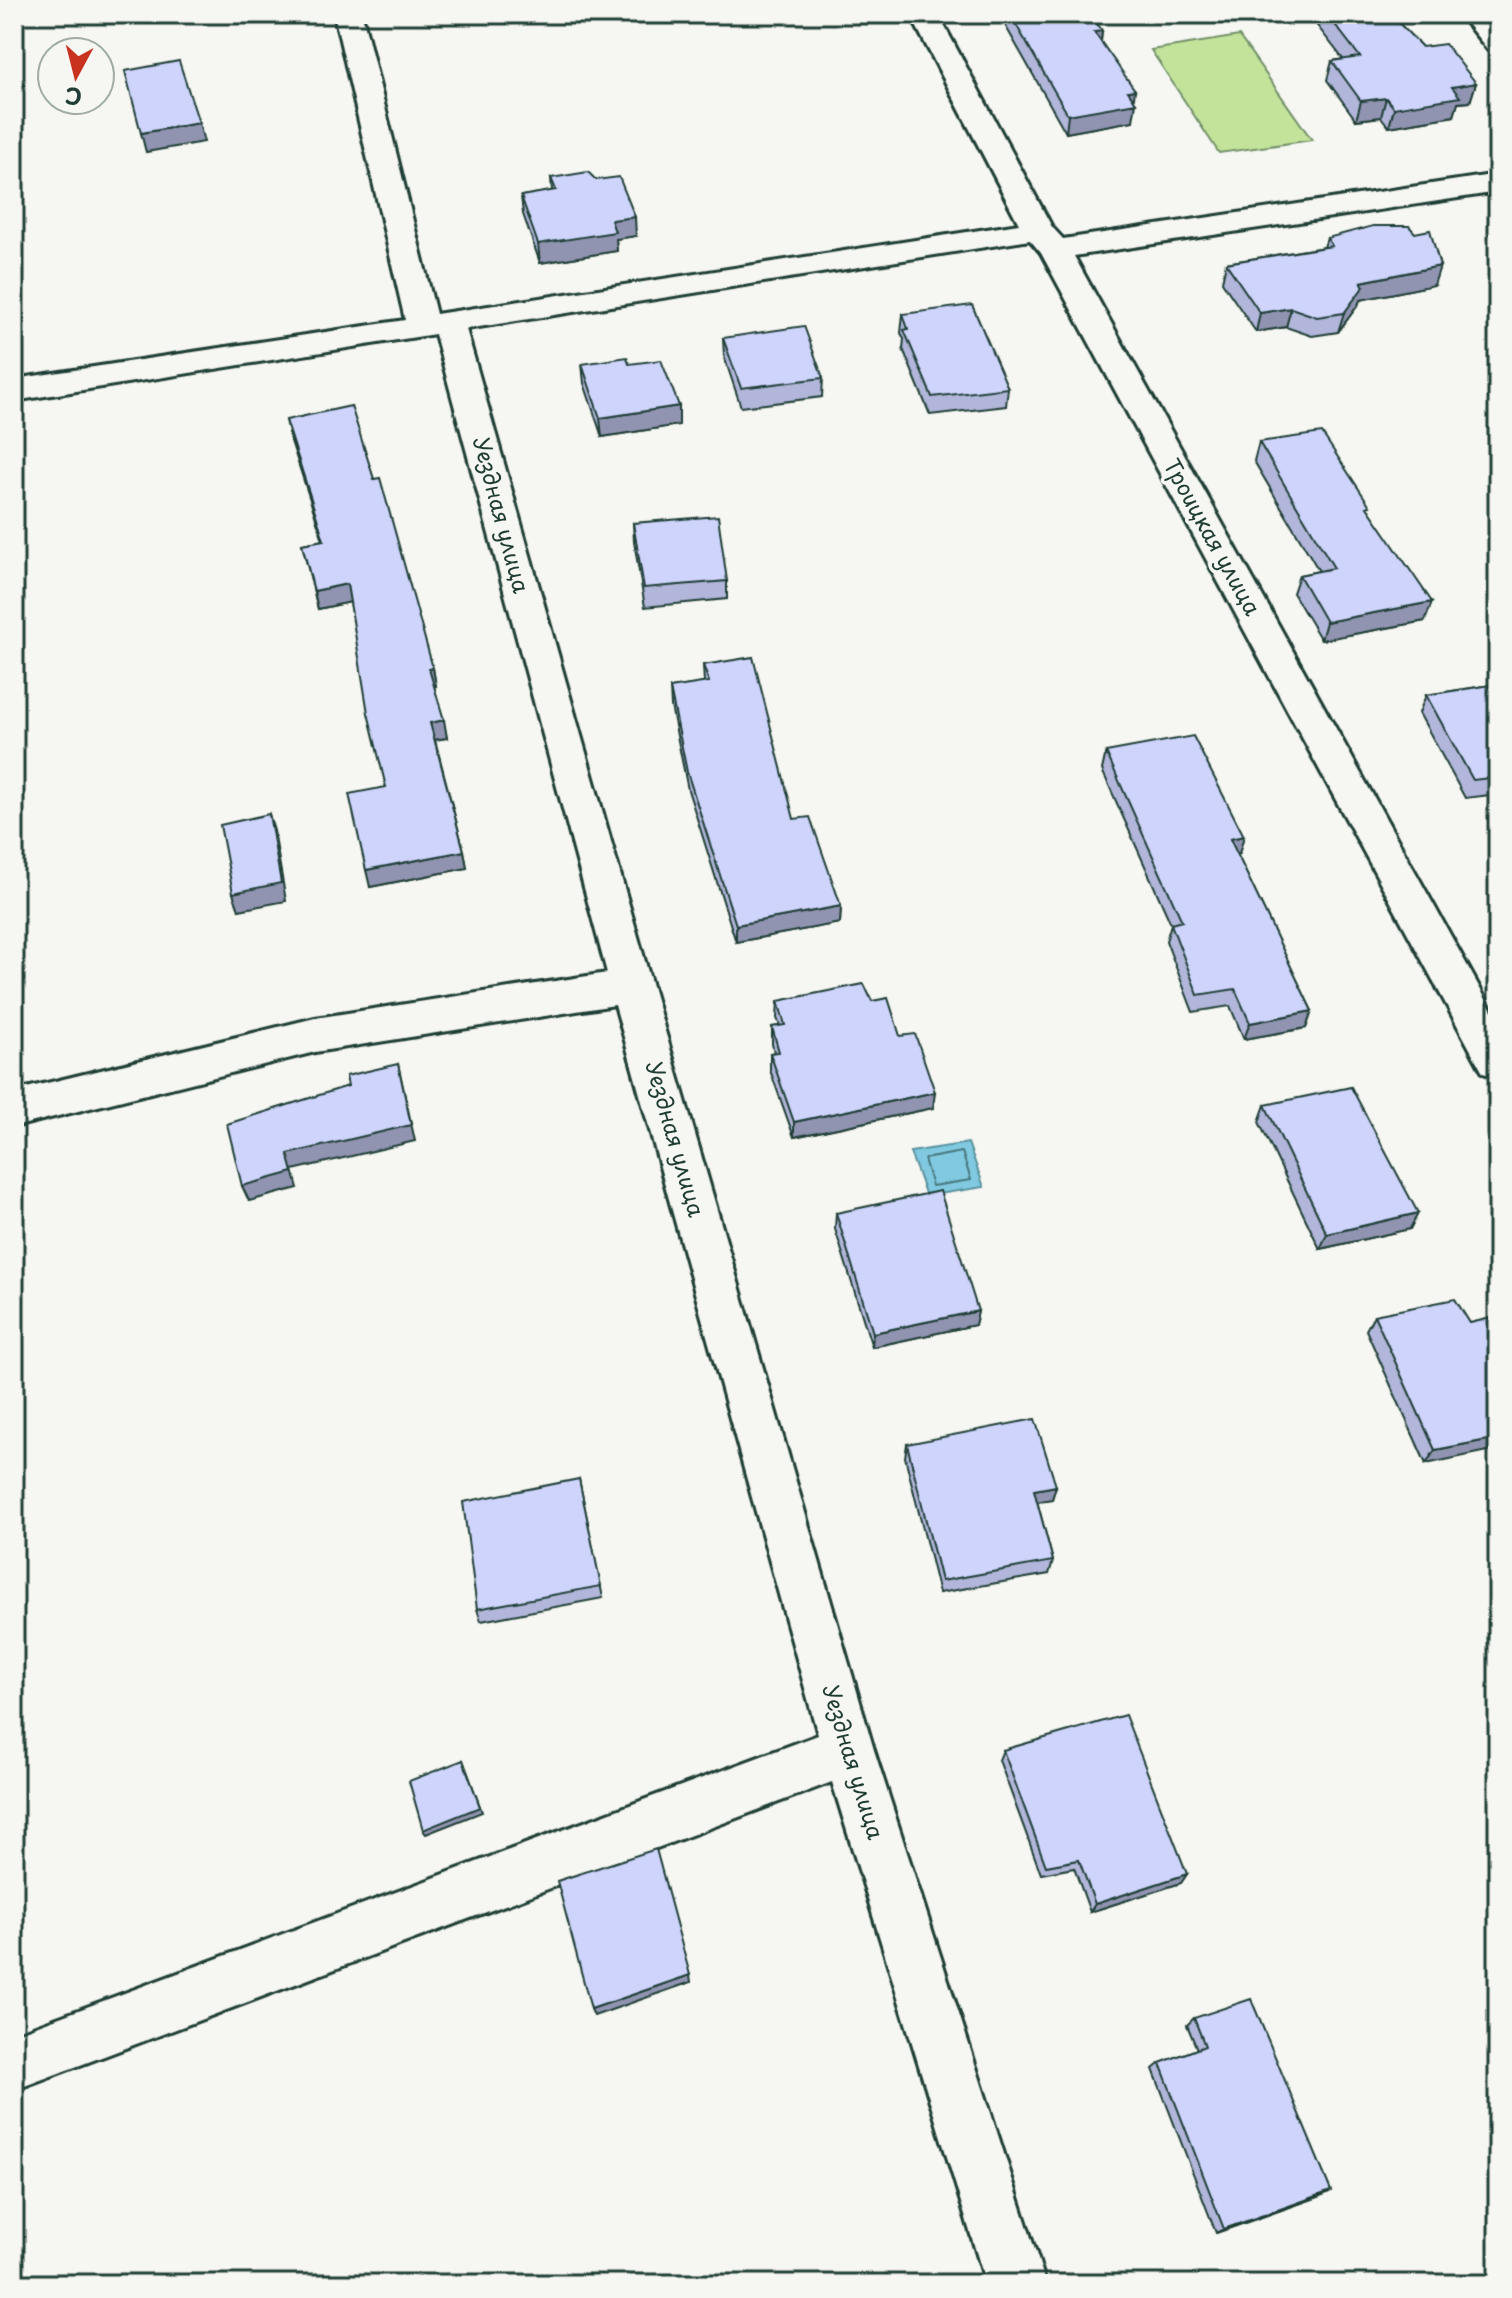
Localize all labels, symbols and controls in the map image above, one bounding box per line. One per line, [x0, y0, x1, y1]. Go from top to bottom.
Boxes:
north arrow [36, 36, 116, 116]
text: С [63, 80, 84, 115]
street label: Уездная улица [466, 433, 539, 597]
street label: Троицкая улица [1157, 452, 1270, 621]
street label: Уездная улица [638, 1057, 714, 1220]
street label: Уездная улица [815, 1680, 894, 1843]

